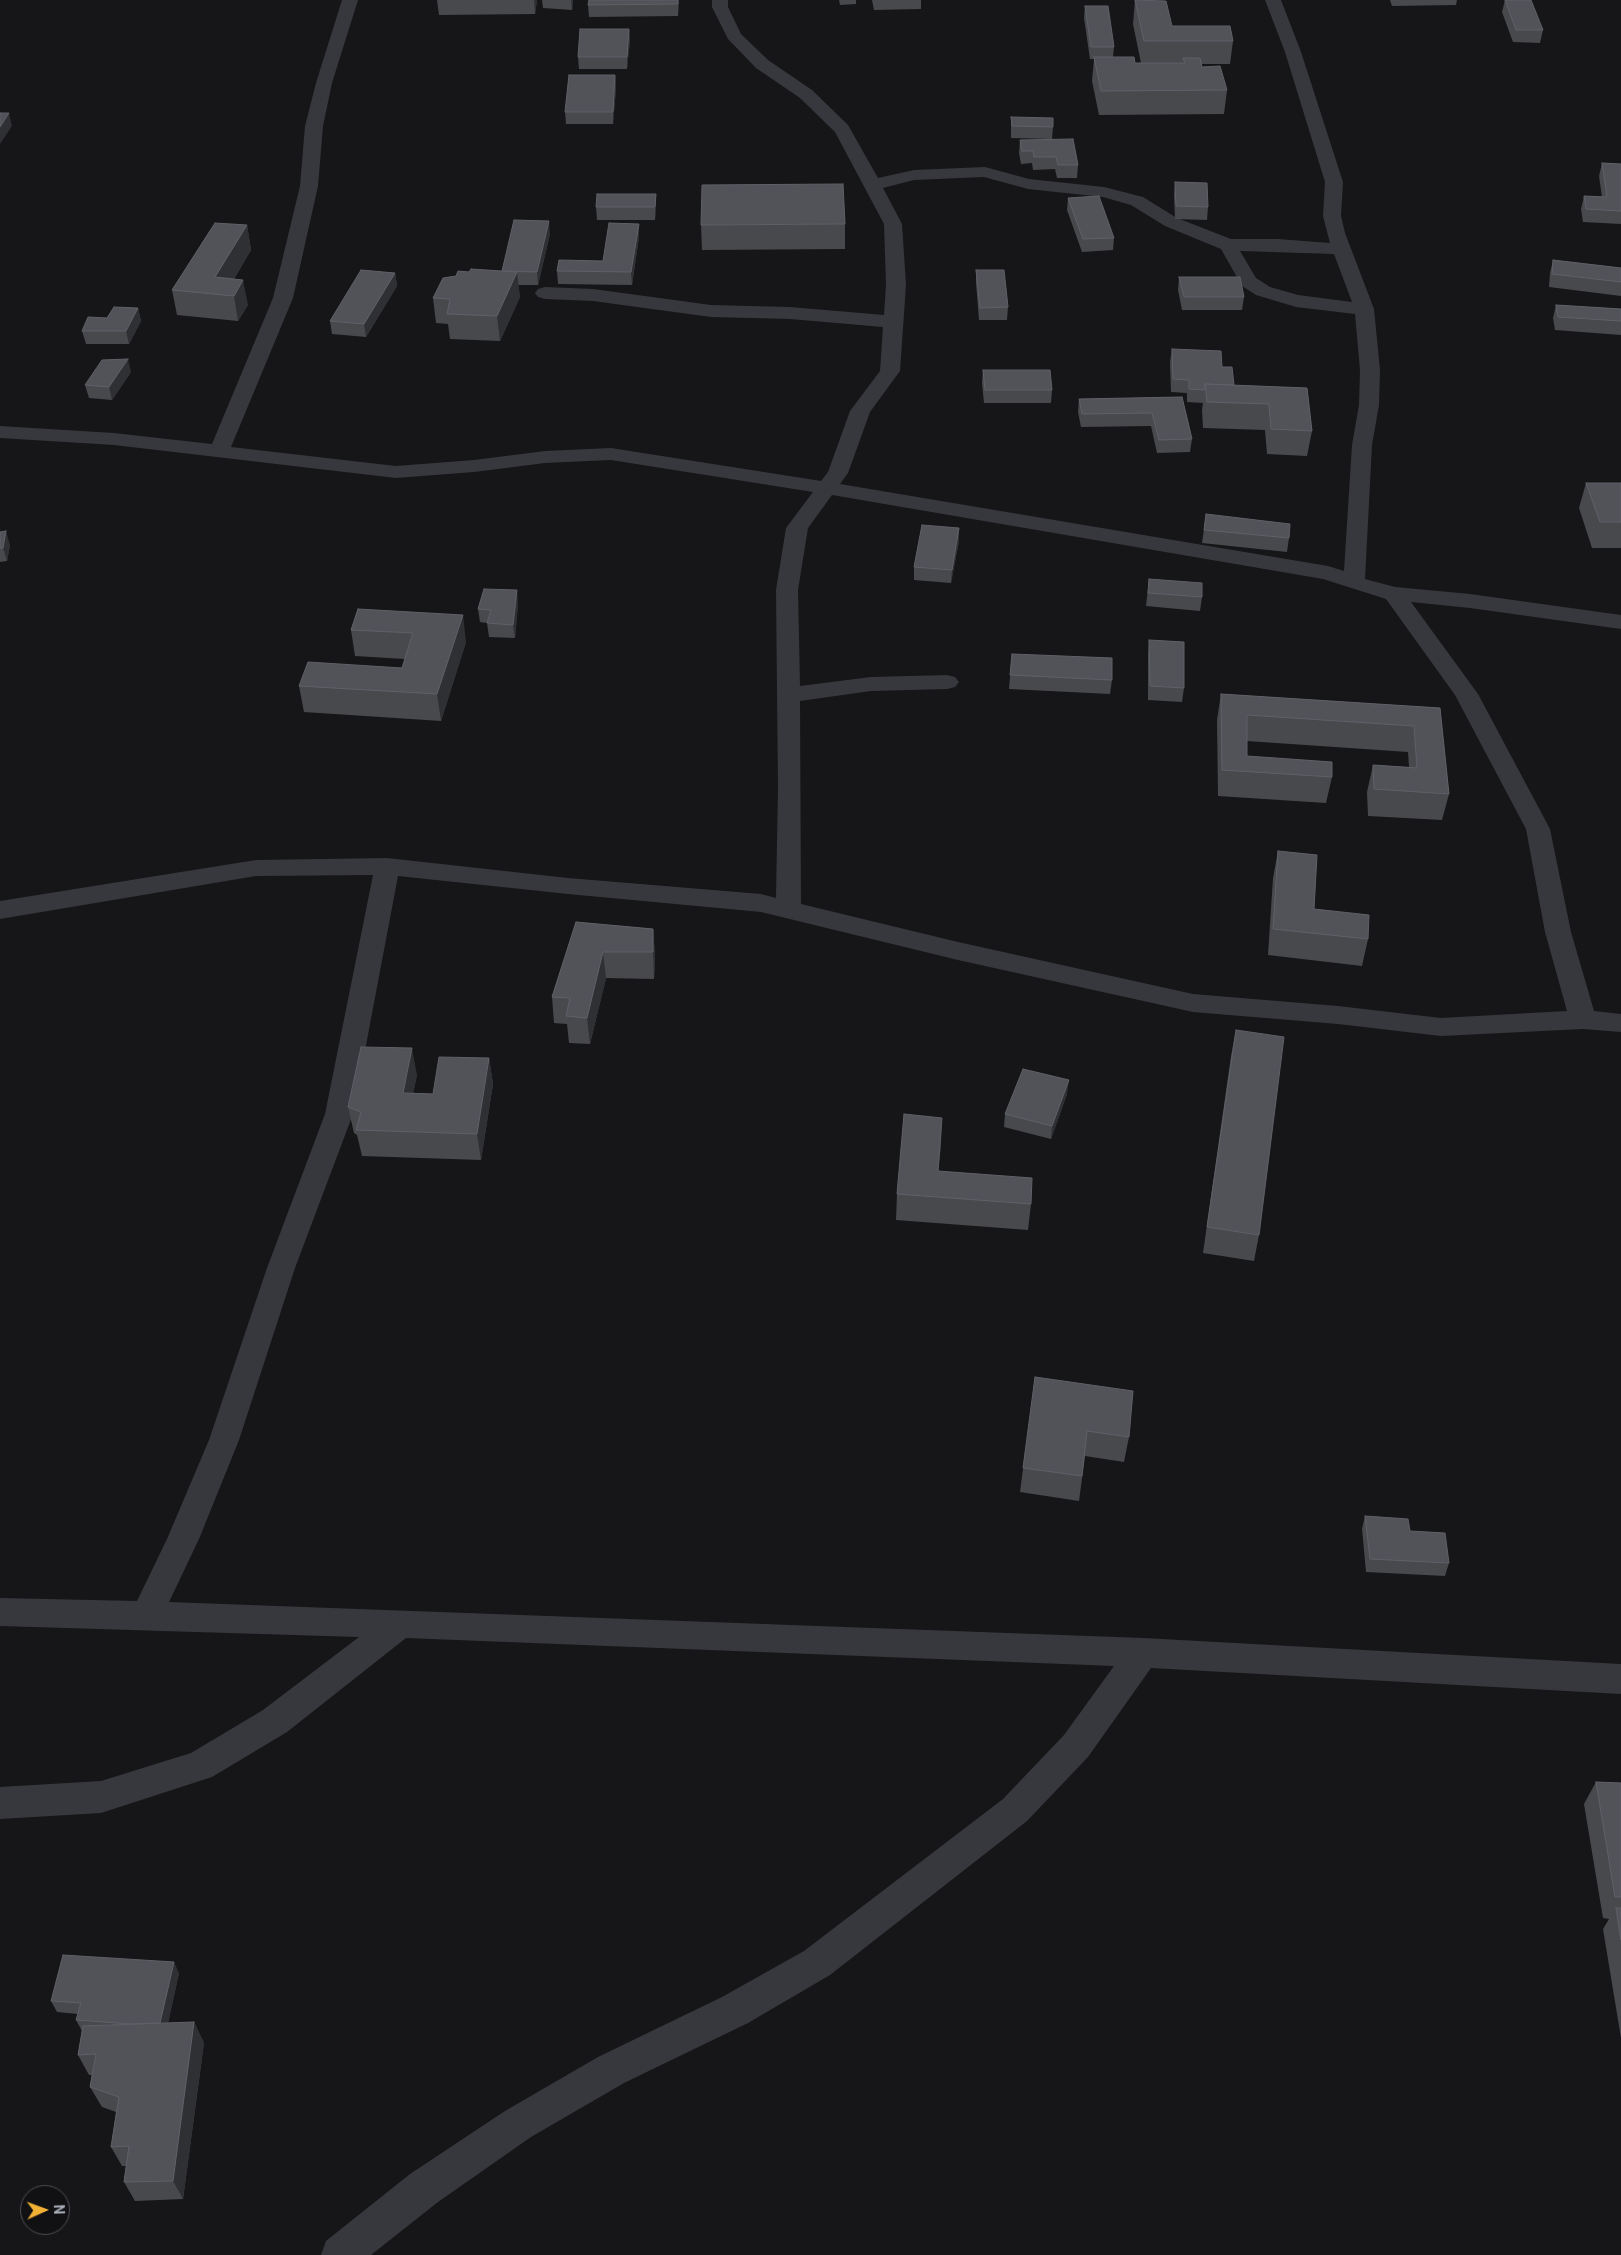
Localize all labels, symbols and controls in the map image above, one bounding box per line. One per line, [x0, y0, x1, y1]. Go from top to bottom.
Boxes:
north arrow [20, 2185, 70, 2235]
text: N [51, 2204, 67, 2215]

